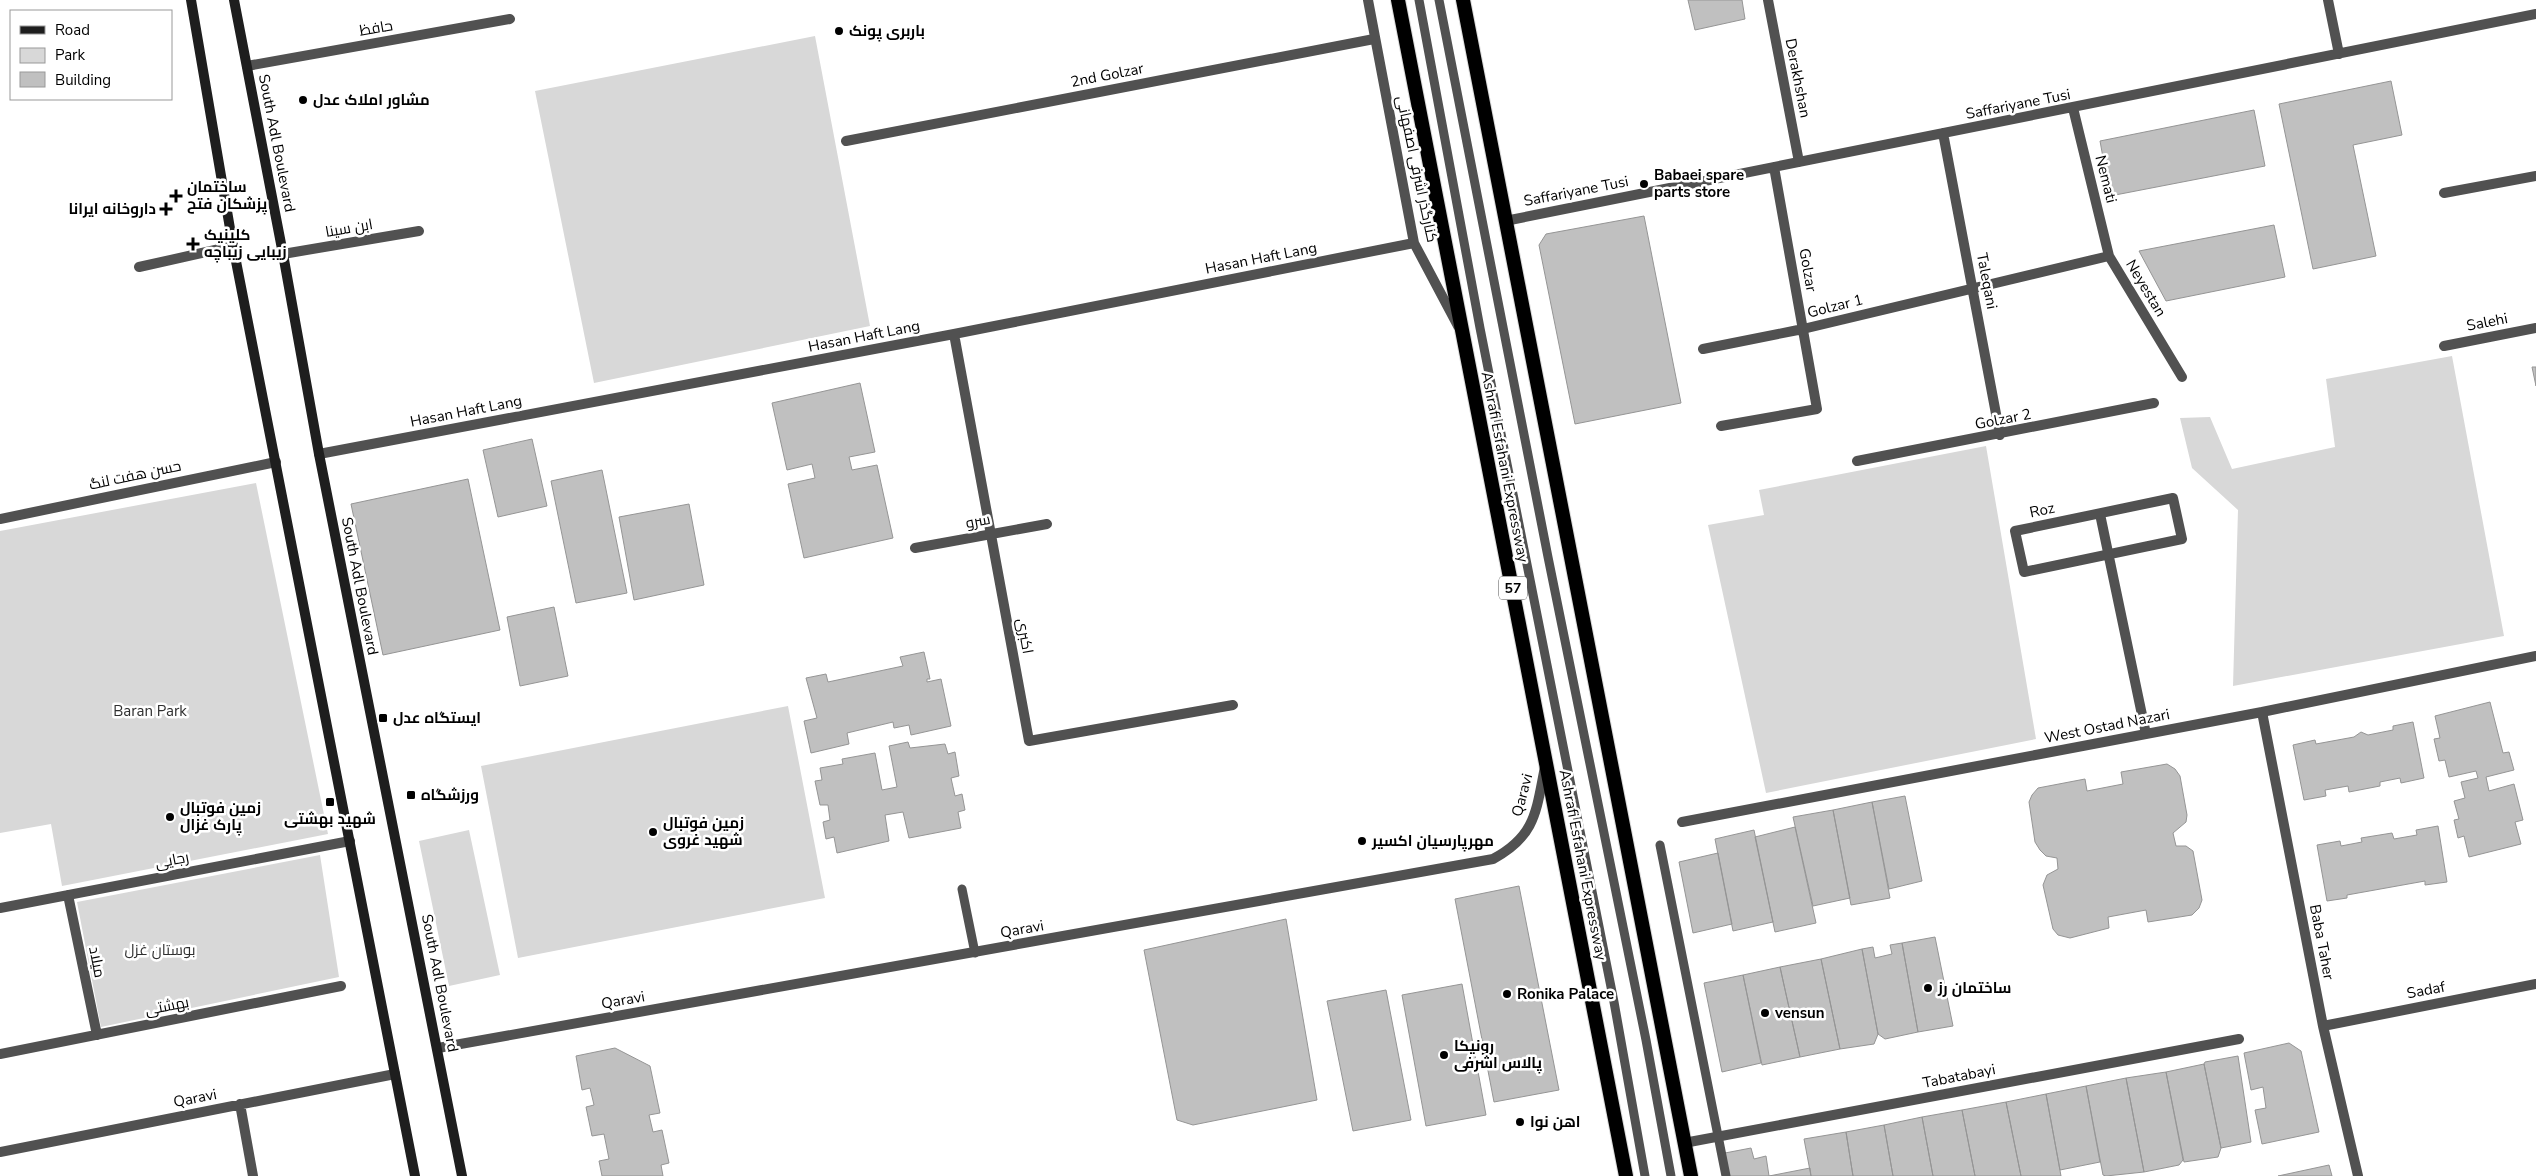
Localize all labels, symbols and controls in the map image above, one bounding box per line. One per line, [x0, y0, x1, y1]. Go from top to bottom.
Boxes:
legend [10, 10, 172, 100]
street label: حافظ [358, 15, 394, 41]
text: Road [55, 20, 90, 40]
place label: باربری پونک [849, 21, 925, 42]
marker: باربری پونک [833, 25, 845, 37]
street label: Derakhshan [1780, 37, 1816, 119]
text: Park [55, 45, 85, 65]
street label: 2nd Golzar [1069, 58, 1146, 92]
text: Building [55, 70, 111, 90]
street label: South Adl Boulevard [254, 72, 300, 214]
street label: Saffariyane Tusi [1964, 84, 2072, 124]
place label: مشاور املاک عدل [313, 90, 430, 110]
marker: مشاور املاک عدل [297, 94, 309, 106]
street label: کنارگذر اشرفی اصفهانی [1392, 94, 1442, 244]
street label: Nemati [2090, 153, 2122, 205]
place label: Babaei spare parts store [1654, 165, 1744, 202]
street label: Saffariyane Tusi [1522, 171, 1630, 211]
place label: ساختمان پزشکان فتح [187, 177, 268, 215]
marker: Babaei spare parts store [1638, 178, 1650, 190]
marker: ساختمان پزشکان فتح [169, 189, 183, 203]
place label: داروخانه ایرانا [69, 199, 156, 219]
marker: داروخانه ایرانا [160, 203, 172, 215]
street label: ابن سینا [324, 214, 374, 242]
place label: کلینیک زیبایی زیباچه [204, 225, 287, 263]
marker: کلینیک زیبایی زیباچه [186, 237, 200, 251]
street label: Hasan Haft Lang [1203, 237, 1319, 279]
street label: Golzar [1794, 247, 1822, 294]
street label: Taleqani [1972, 251, 2002, 311]
street label: Neyestan [2121, 256, 2171, 320]
street label: Golzar 1 [1805, 289, 1865, 323]
street label: Salehi [2465, 308, 2509, 336]
street label: Hasan Haft Lang [806, 315, 922, 357]
street label: Ashrafi Esfahani Expressway [1477, 370, 1533, 564]
street label: Hasan Haft Lang [408, 390, 524, 432]
street label: Golzar 2 [1973, 404, 2033, 434]
street label: حسن هفت لنگ [87, 455, 183, 495]
street label: Roz [2028, 498, 2056, 522]
street label: سرو [964, 509, 992, 533]
street label: South Adl Boulevard [337, 515, 383, 657]
road number: 57 [1499, 576, 1527, 600]
street label: اکبری [1012, 617, 1038, 655]
park label: Baran Park [113, 701, 187, 721]
street label: West Ostad Nazari [2043, 704, 2171, 748]
place label: ایستگاه عدل [393, 708, 481, 728]
marker: ایستگاه عدل [377, 712, 389, 724]
street label: Ashrafi Esfahani Expressway [1555, 768, 1611, 962]
street label: Qaravi [1507, 771, 1537, 819]
place label: ورزشگاه [421, 785, 479, 805]
marker: ورزشگاه [405, 789, 417, 801]
marker: شهید بهشتی [324, 796, 336, 808]
place label: زمین فوتبال پارک غزال [180, 798, 261, 836]
place label: شهید بهشتی [284, 809, 376, 829]
marker: زمین فوتبال پارک غزال [164, 811, 176, 823]
place label: زمین فوتبال شهید غروی [663, 813, 744, 850]
marker: زمین فوتبال شهید غروی [647, 826, 659, 838]
place label: مهرپارسیان اکسیر [1371, 831, 1494, 852]
marker: مهرپارسیان اکسیر [1356, 835, 1368, 847]
street label: رجایی [153, 847, 191, 873]
street label: Baba Taher [2305, 903, 2339, 982]
street label: South Adl Boulevard [417, 912, 463, 1054]
street label: Qaravi [999, 915, 1045, 943]
park label: بوستان غزل [124, 940, 196, 960]
street label: میلاد [84, 945, 110, 979]
street label: Sadaf [2405, 976, 2448, 1004]
place label: ساختمان رز [1937, 978, 2011, 998]
marker: ساختمان رز [1922, 982, 1934, 994]
place label: Ronika Palace [1517, 984, 1614, 1004]
street label: Qaravi [600, 986, 646, 1014]
marker: Ronika Palace [1501, 988, 1513, 1000]
street label: بهشتی [143, 992, 191, 1020]
place label: vensun [1774, 1003, 1824, 1023]
marker: vensun [1759, 1007, 1771, 1019]
place label: رونیکا پالاس اشرفی [1454, 1036, 1542, 1074]
marker: رونیکا پالاس اشرفی [1438, 1049, 1450, 1061]
street label: Tabatabayi [1921, 1059, 1997, 1093]
street label: Qaravi [172, 1084, 218, 1112]
place label: اهن نوا [1530, 1112, 1581, 1132]
marker: اهن نوا [1514, 1116, 1526, 1128]

